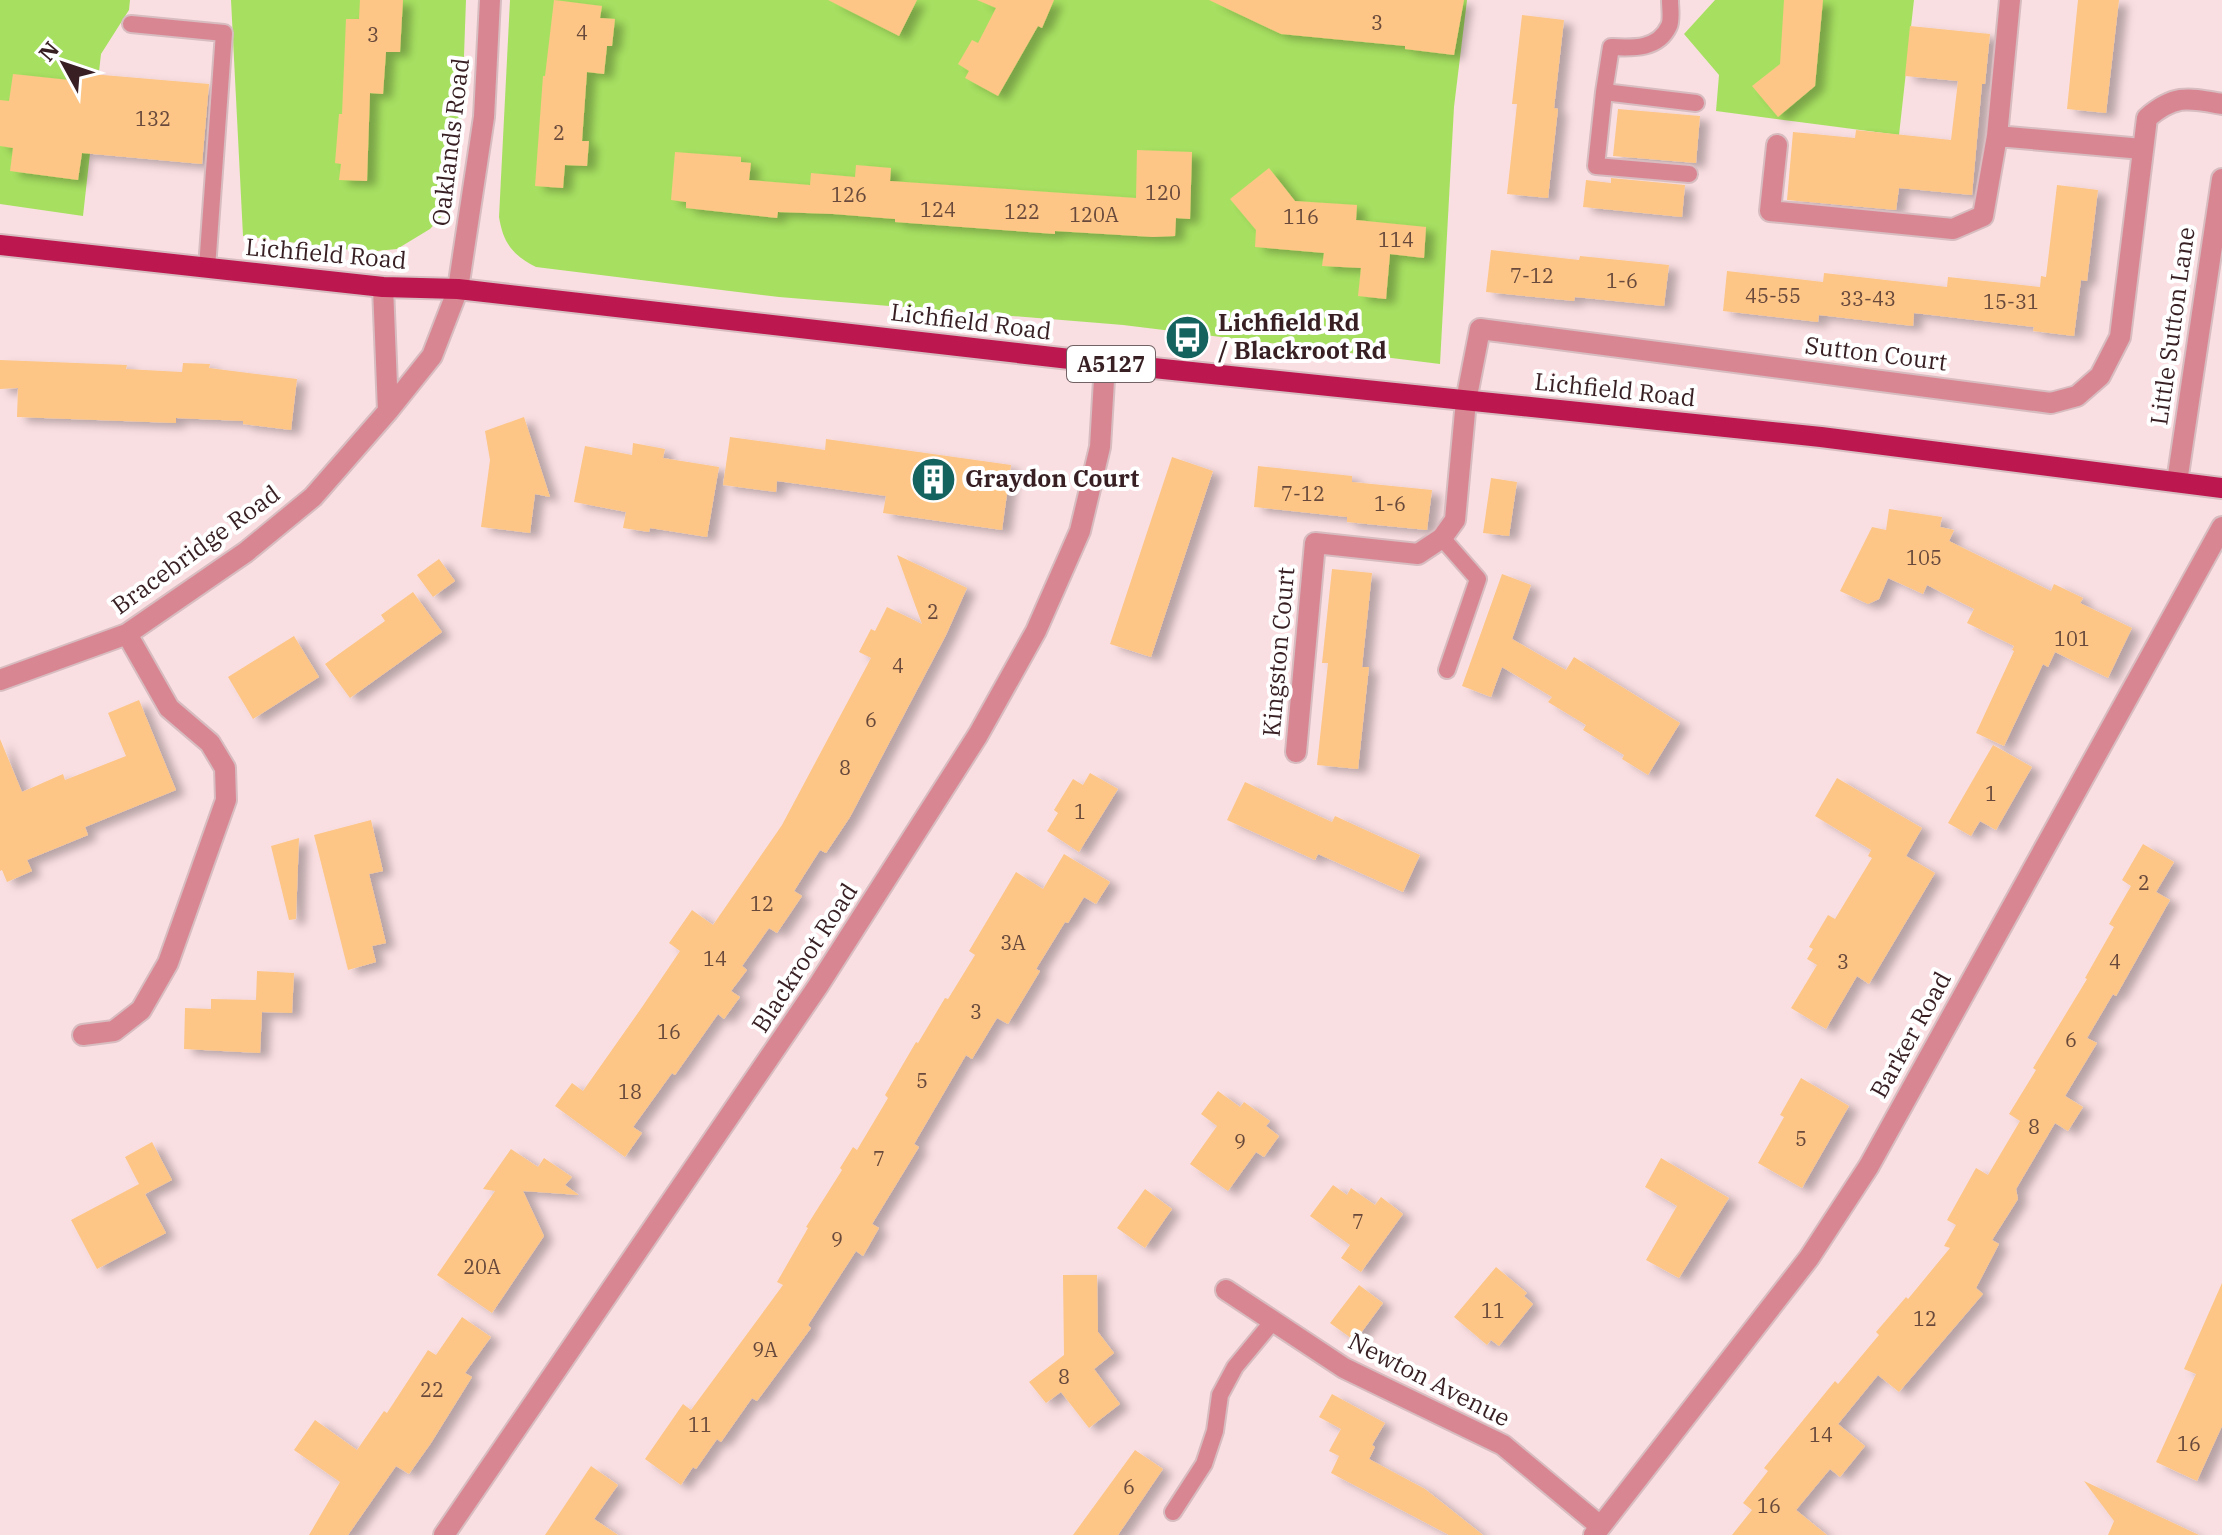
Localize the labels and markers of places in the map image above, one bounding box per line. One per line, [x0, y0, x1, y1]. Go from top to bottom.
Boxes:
place label: Lichfield Rd / Blackroot Rd [1218, 306, 1387, 366]
bus stop icon: Lichfield Rd / Blackroot Rd [1163, 313, 1211, 361]
building icon: Graydon Court [910, 455, 958, 503]
place label: Graydon Court [965, 462, 1139, 494]

